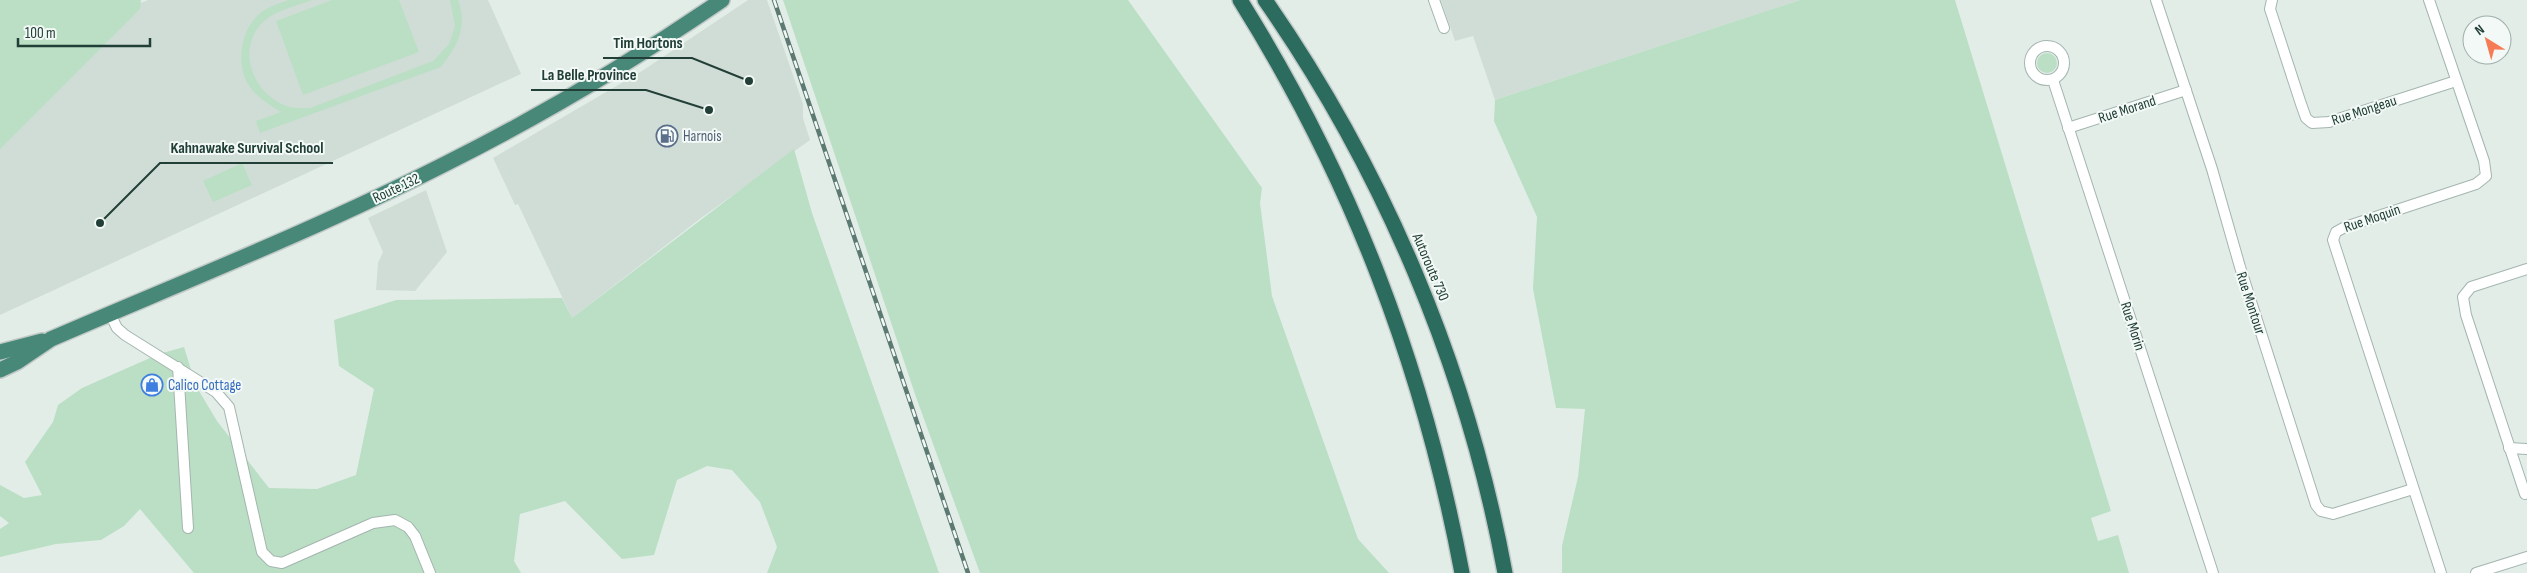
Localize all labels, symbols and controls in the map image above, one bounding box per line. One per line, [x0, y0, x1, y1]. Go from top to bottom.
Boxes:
scale bar [18, 15, 150, 47]
north arrow [2462, 15, 2512, 65]
text: N [2471, 21, 2488, 39]
text: 100 m [25, 24, 56, 43]
callout: Tim Hortons [603, 27, 692, 58]
text: Tim Hortons [613, 34, 683, 53]
callout: La Belle Province [531, 59, 646, 90]
text: La Belle Province [541, 66, 637, 85]
street label: Rue Morand [2096, 91, 2158, 128]
street label: Rue Mongeau [2329, 91, 2399, 130]
fuel station icon: Harnois [655, 124, 679, 148]
place label: Harnois [683, 127, 722, 146]
callout: Kahnawake Survival School [160, 132, 333, 163]
text: Kahnawake Survival School [170, 139, 324, 158]
street label: Route 132 [370, 169, 423, 208]
street label: Rue Moquin [2341, 200, 2403, 237]
street label: Autoroute 730 [1407, 230, 1453, 304]
street label: Rue Montour [2232, 270, 2270, 337]
street label: Rue Morin [2116, 299, 2149, 353]
shop icon: Calico Cottage [140, 373, 164, 397]
place label: Calico Cottage [168, 376, 241, 395]

